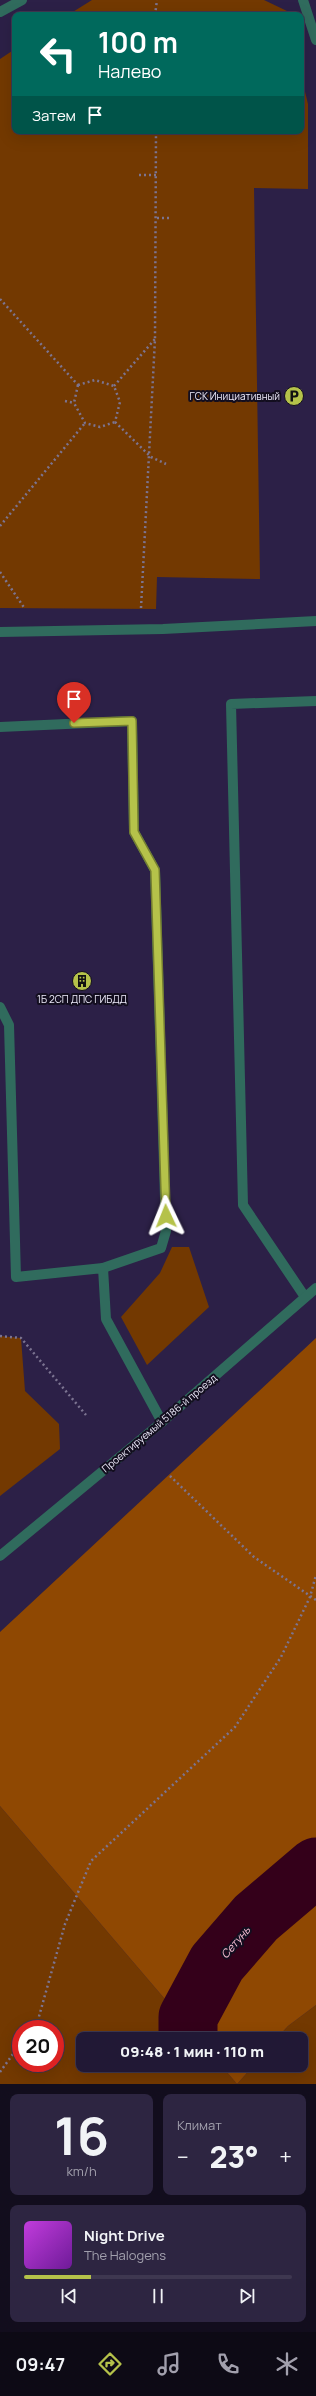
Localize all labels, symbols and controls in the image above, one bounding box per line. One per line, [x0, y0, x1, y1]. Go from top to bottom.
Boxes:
text: 100 m [98, 23, 178, 61]
icon: left [32, 28, 84, 80]
text: Налево [98, 59, 162, 83]
icon: arrive [84, 104, 106, 126]
text: Затем [32, 105, 76, 126]
parking icon: ГСК Инициативный [283, 385, 305, 407]
place label: ГСК Инициативный [190, 389, 280, 403]
pin [57, 682, 91, 723]
icon: arrive [63, 688, 85, 710]
building icon: 1Б 2СП ДПС ГИБДД [71, 970, 93, 992]
place label: 1Б 2СП ДПС ГИБДД [37, 992, 127, 1006]
position arrow [145, 1195, 187, 1237]
street label: Проектируемый 5186-й проезд [99, 1371, 219, 1475]
water label: Сетунь [217, 1922, 254, 1961]
speed limit sign: 20 [12, 2020, 64, 2072]
text: 09:48 · 1 мин · 110 m [120, 2041, 264, 2062]
text: 16 [54, 2100, 109, 2171]
text: Климат [177, 2116, 222, 2134]
text: 23° [209, 2136, 259, 2177]
text: − [177, 2142, 189, 2172]
text: + [279, 2142, 292, 2172]
text: km/h [66, 2162, 97, 2180]
text: Night Drive [84, 2225, 165, 2246]
text: The Halogens [84, 2246, 166, 2264]
icon: previous [58, 2285, 80, 2307]
icon: pause [147, 2285, 169, 2307]
icon: next [236, 2285, 258, 2307]
icon: directions [96, 2350, 124, 2378]
icon: music [155, 2350, 183, 2378]
icon: phone [214, 2350, 242, 2378]
icon: climate [273, 2350, 301, 2378]
text: 09:47 [15, 2352, 65, 2376]

